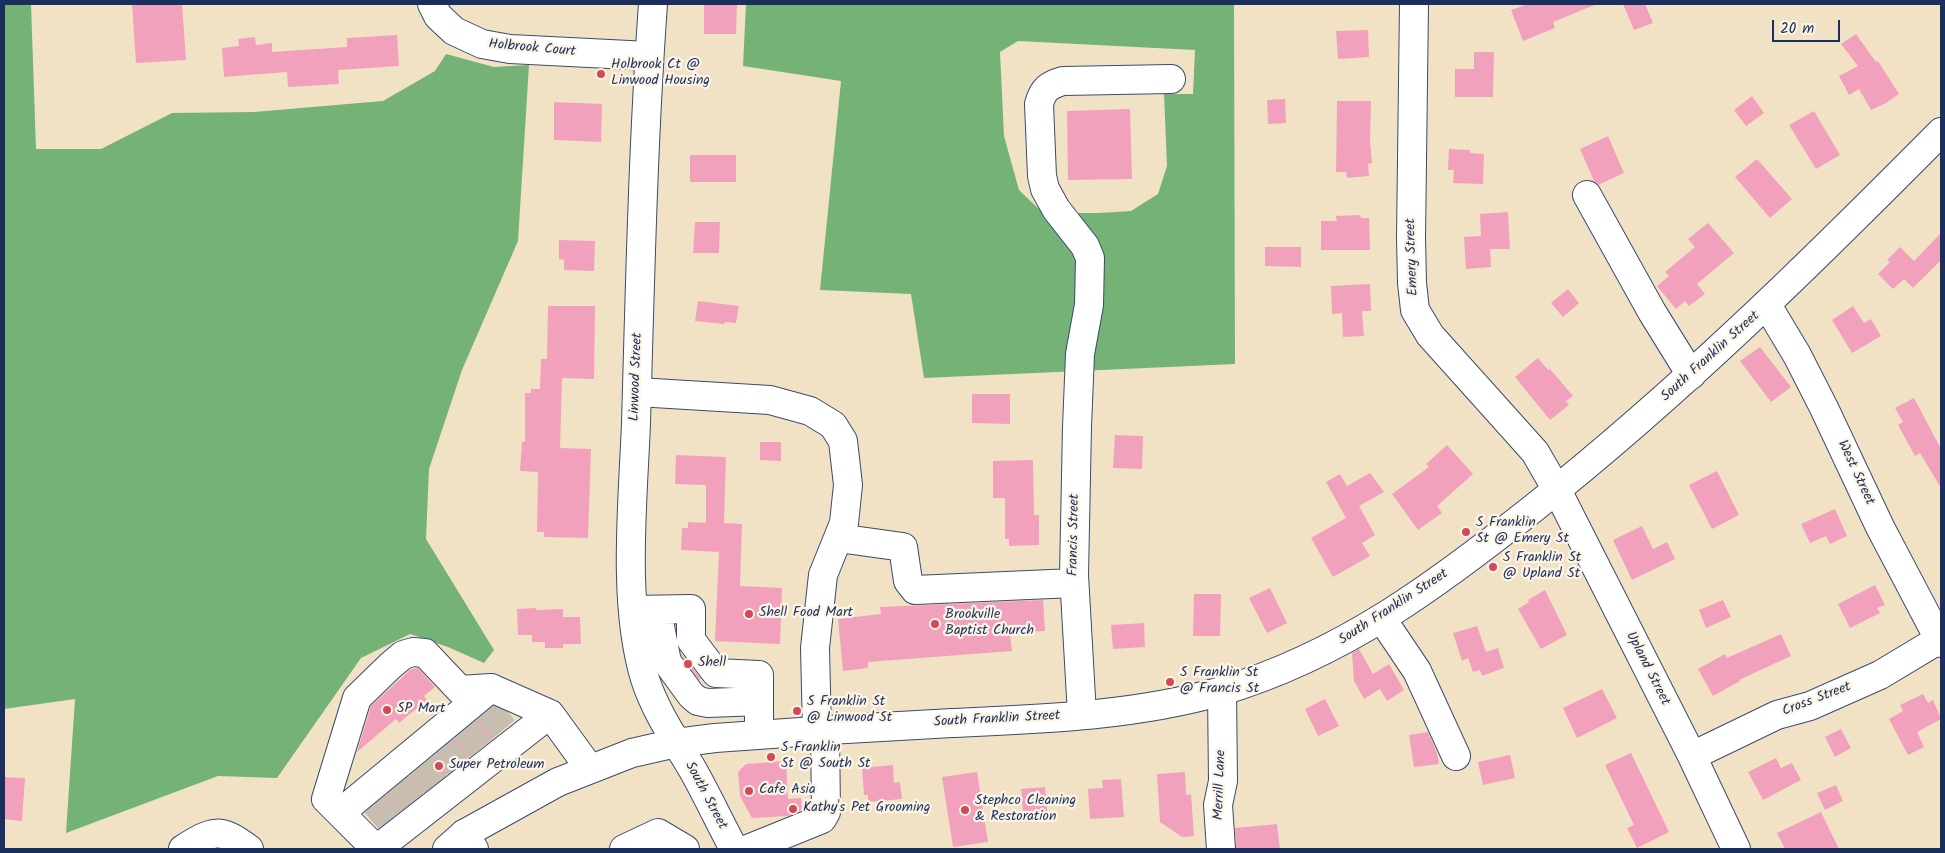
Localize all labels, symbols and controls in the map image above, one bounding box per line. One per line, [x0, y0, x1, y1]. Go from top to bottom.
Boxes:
scale bar [1775, 10, 1842, 42]
text: 20 m [1780, 17, 1814, 41]
street label: Holbrook Court [488, 37, 576, 61]
place label: Holbrook Ct @ Linwood Housing [611, 58, 710, 90]
marker: Holbrook Ct @ Linwood Housing [595, 68, 607, 80]
street label: Emery Street [1403, 218, 1423, 296]
street label: South Franklin Street [1658, 308, 1764, 406]
street label: Linwood Street [627, 332, 647, 422]
street label: West Street [1833, 438, 1877, 508]
street label: Francis Street [1066, 494, 1084, 576]
place label: S Franklin St @ Emery St [1476, 516, 1569, 548]
marker: S Franklin St @ Emery St [1460, 526, 1472, 538]
place label: S Franklin St @ Upland St [1503, 551, 1581, 584]
marker: S Franklin St @ Upland St [1487, 561, 1499, 573]
street label: South Franklin Street [1336, 566, 1452, 650]
place label: Shell Food Mart [759, 606, 853, 622]
marker: Shell Food Mart [743, 608, 755, 620]
place label: Brookville Baptist Church [945, 608, 1034, 640]
marker: Brookville Baptist Church [929, 618, 941, 630]
street label: Upland Street [1621, 629, 1673, 709]
place label: Shell [698, 656, 726, 672]
marker: Shell [682, 658, 694, 670]
place label: S Franklin St @ Francis St [1180, 666, 1259, 699]
marker: S Franklin St @ Francis St [1164, 676, 1176, 688]
street label: Cross Street [1780, 679, 1854, 721]
place label: S Franklin St @ Linwood St [807, 695, 892, 728]
place label: SP Mart [397, 702, 445, 718]
marker: SP Mart [381, 704, 393, 716]
marker: S Franklin St @ Linwood St [791, 705, 803, 717]
street label: South Franklin Street [933, 708, 1061, 732]
place label: S Franklin St @ South St [781, 741, 870, 774]
street label: Merrill Lane [1211, 750, 1231, 820]
marker: S Franklin St @ South St [765, 751, 777, 763]
place label: Super Petroleum [449, 758, 544, 774]
street label: South Street [680, 759, 730, 833]
marker: Super Petroleum [433, 760, 445, 772]
place label: Cafe Asia [759, 783, 816, 799]
marker: Cafe Asia [743, 785, 755, 797]
place label: Stephco Cleaning & Restoration [975, 794, 1076, 826]
place label: Kathy's Pet Grooming [803, 801, 930, 817]
marker: Kathy's Pet Grooming [787, 803, 799, 815]
marker: Stephco Cleaning & Restoration [959, 804, 971, 816]

